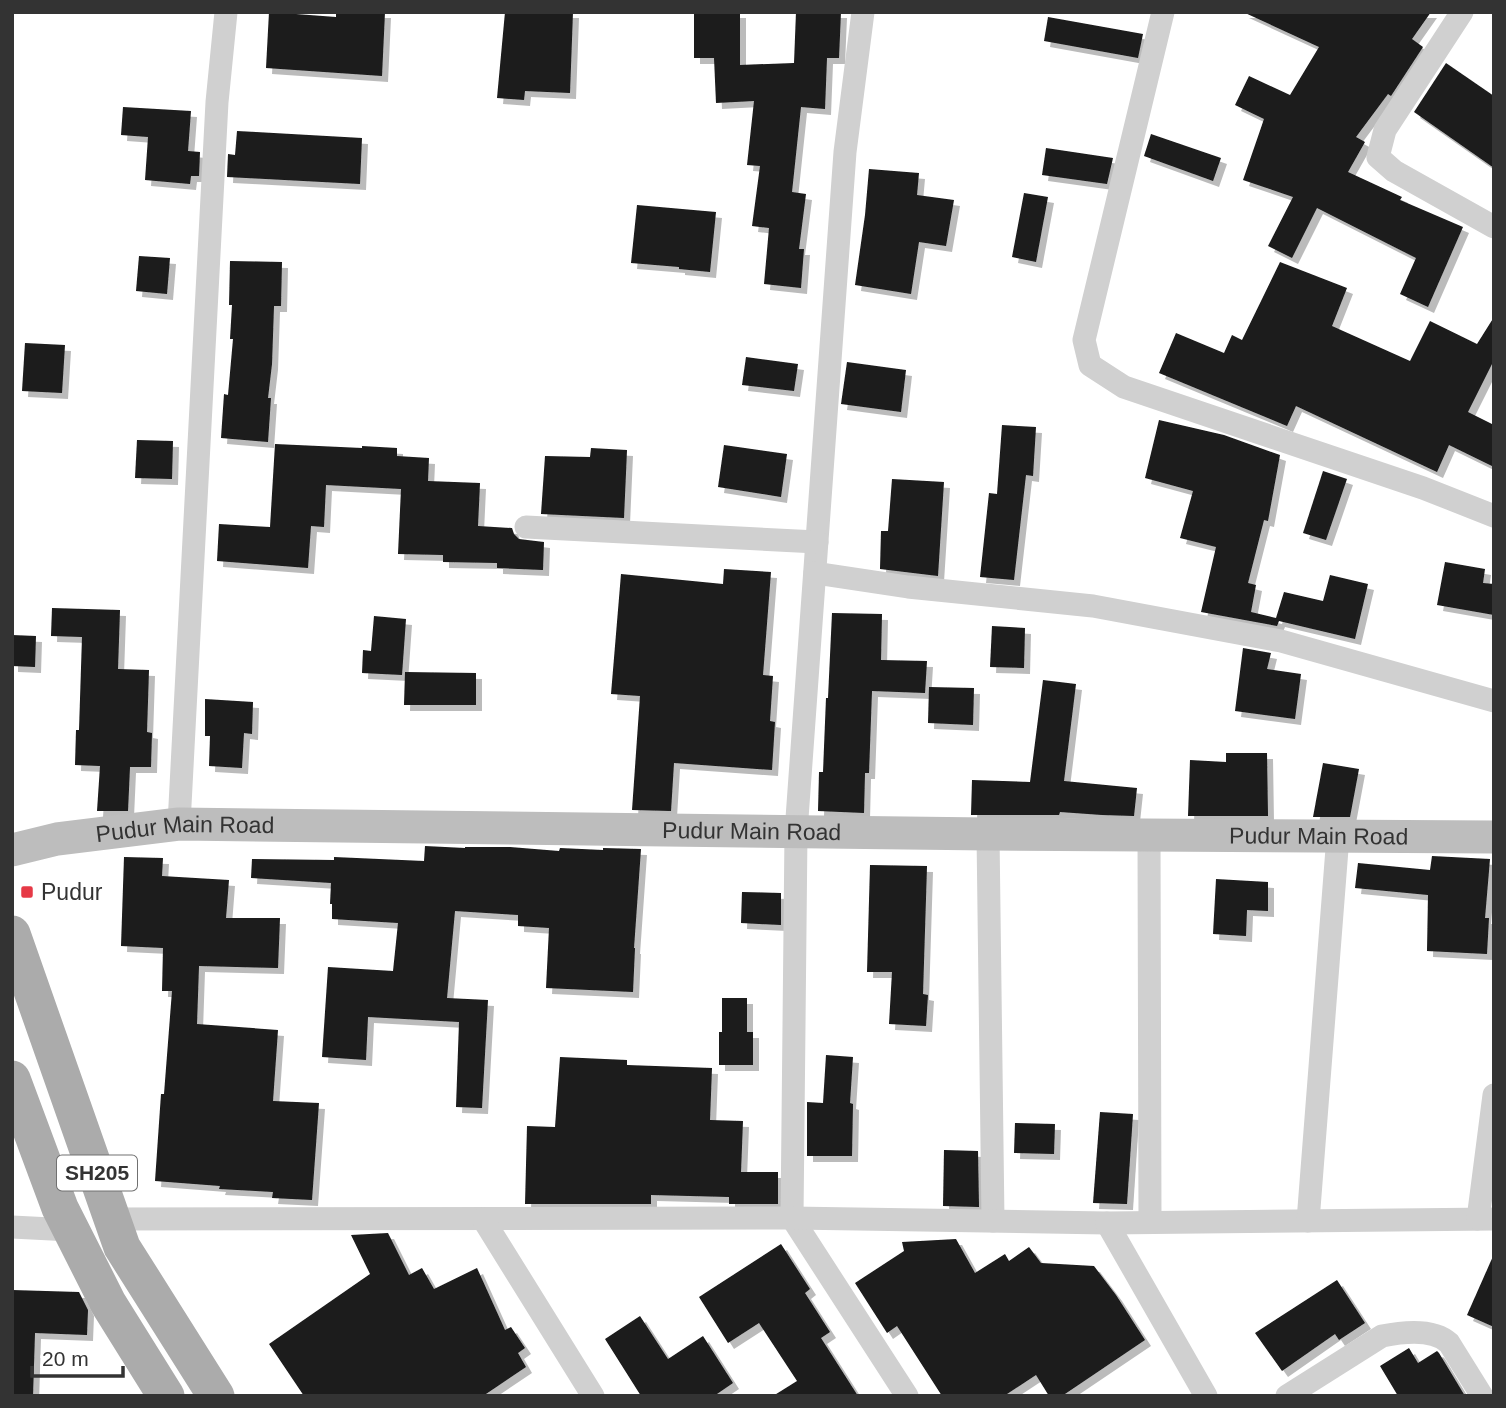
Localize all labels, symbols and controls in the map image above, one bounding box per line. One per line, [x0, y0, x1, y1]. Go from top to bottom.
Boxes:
street label: Pudur Main Road [94, 811, 274, 847]
street label: Pudur Main Road [662, 817, 841, 845]
street label: Pudur Main Road [1229, 822, 1408, 849]
place label: Pudur [41, 879, 103, 905]
marker: Pudur [19, 884, 35, 900]
road number: SH205 [57, 1156, 137, 1190]
scale bar [32, 1334, 122, 1378]
text: 20 m [42, 1347, 89, 1370]

